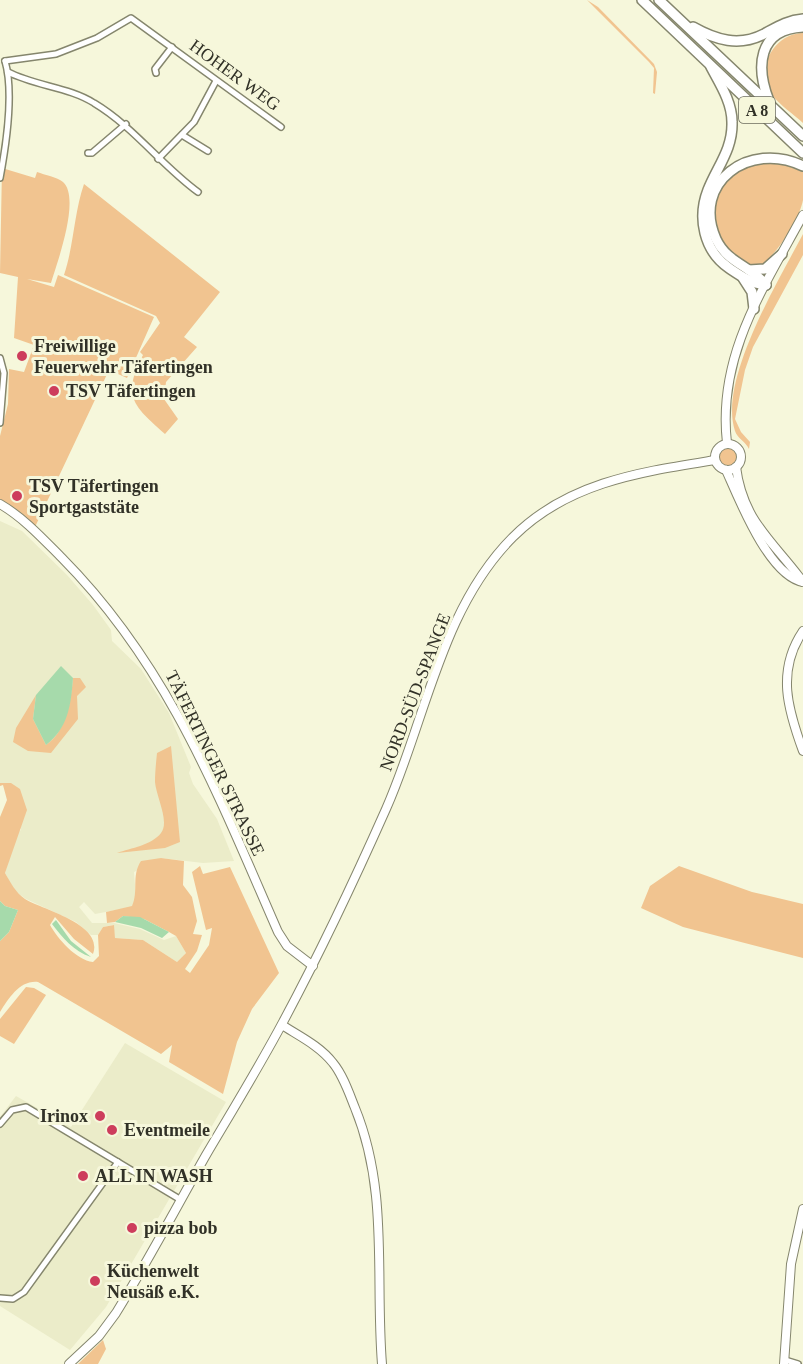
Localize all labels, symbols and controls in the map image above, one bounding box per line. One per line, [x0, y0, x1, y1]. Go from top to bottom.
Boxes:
street label: HOHER WEG [186, 35, 284, 115]
road number: A 8 [739, 97, 775, 123]
place label: Freiwillige Feuerwehr Täfertingen [34, 336, 213, 377]
marker: Freiwillige Feuerwehr Täfertingen [15, 349, 29, 363]
place label: TSV Täfertingen [66, 381, 196, 401]
marker: TSV Täfertingen [47, 384, 61, 398]
place label: TSV Täfertingen Sportgaststäte [29, 476, 159, 517]
marker: TSV Täfertingen Sportgaststäte [10, 489, 24, 503]
street label: NORD-SÜD-SPANGE [376, 610, 454, 774]
street label: TÄFERTINGER STRASSE [161, 667, 269, 859]
place label: Irinox [40, 1106, 88, 1126]
marker: Irinox [93, 1109, 107, 1123]
place label: Eventmeile [124, 1120, 210, 1140]
marker: Eventmeile [105, 1123, 119, 1137]
place label: ALL IN WASH [95, 1166, 213, 1186]
marker: ALL IN WASH [76, 1169, 90, 1183]
place label: pizza bob [144, 1218, 218, 1238]
marker: pizza bob [125, 1221, 139, 1235]
place label: Küchenwelt Neusäß e.K. [107, 1261, 200, 1302]
marker: Küchenwelt Neusäß e.K. [88, 1274, 102, 1288]

